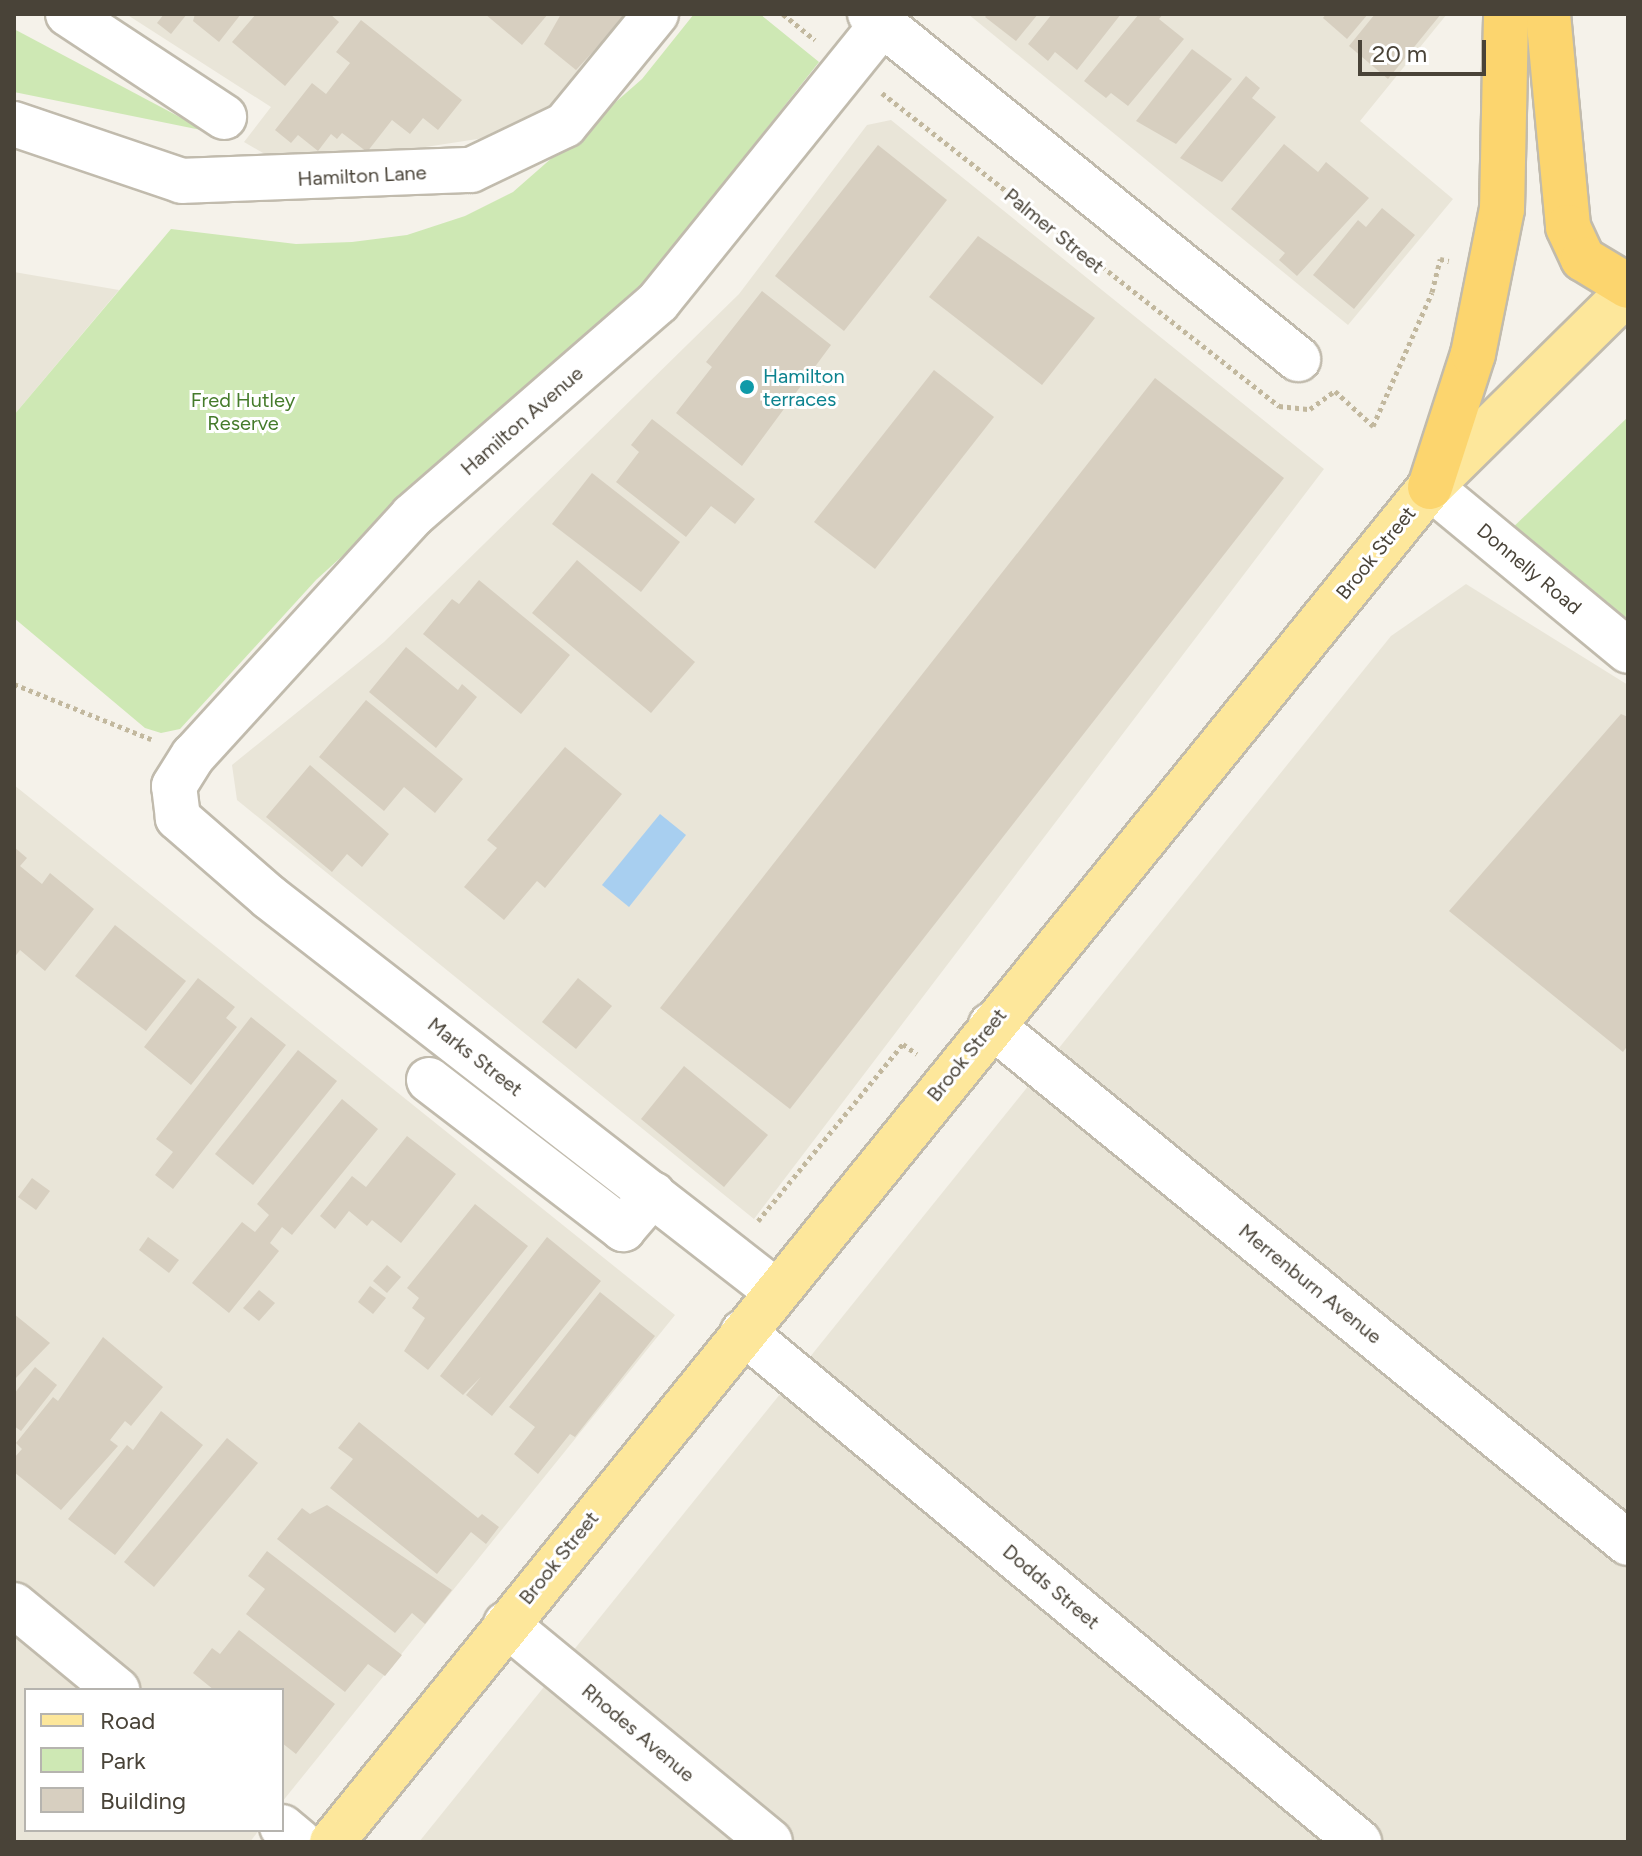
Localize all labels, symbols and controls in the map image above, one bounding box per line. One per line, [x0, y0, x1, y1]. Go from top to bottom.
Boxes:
scale bar [1362, 24, 1490, 74]
text: 20 m [1372, 39, 1427, 68]
street label: Hamilton Lane [297, 161, 427, 191]
street label: Palmer Street [999, 183, 1109, 279]
street label: Hamilton Avenue [456, 361, 588, 481]
place label: Hamilton terraces [763, 364, 845, 411]
marker: Hamilton terraces [738, 378, 756, 396]
park label: Fred Hutley Reserve [191, 388, 295, 435]
street label: Brook Street [1331, 502, 1421, 604]
street label: Donnelly Road [1472, 518, 1586, 620]
street label: Brook Street [922, 1004, 1012, 1106]
street label: Marks Street [423, 1013, 527, 1101]
street label: Merrenburn Avenue [1234, 1219, 1386, 1349]
street label: Brook Street [514, 1507, 604, 1609]
street label: Dodds Street [998, 1540, 1104, 1634]
street label: Rhodes Avenue [577, 1679, 699, 1787]
legend [24, 1688, 284, 1832]
text: Road [100, 1706, 155, 1735]
text: Park [100, 1746, 146, 1775]
text: Building [100, 1786, 186, 1815]

